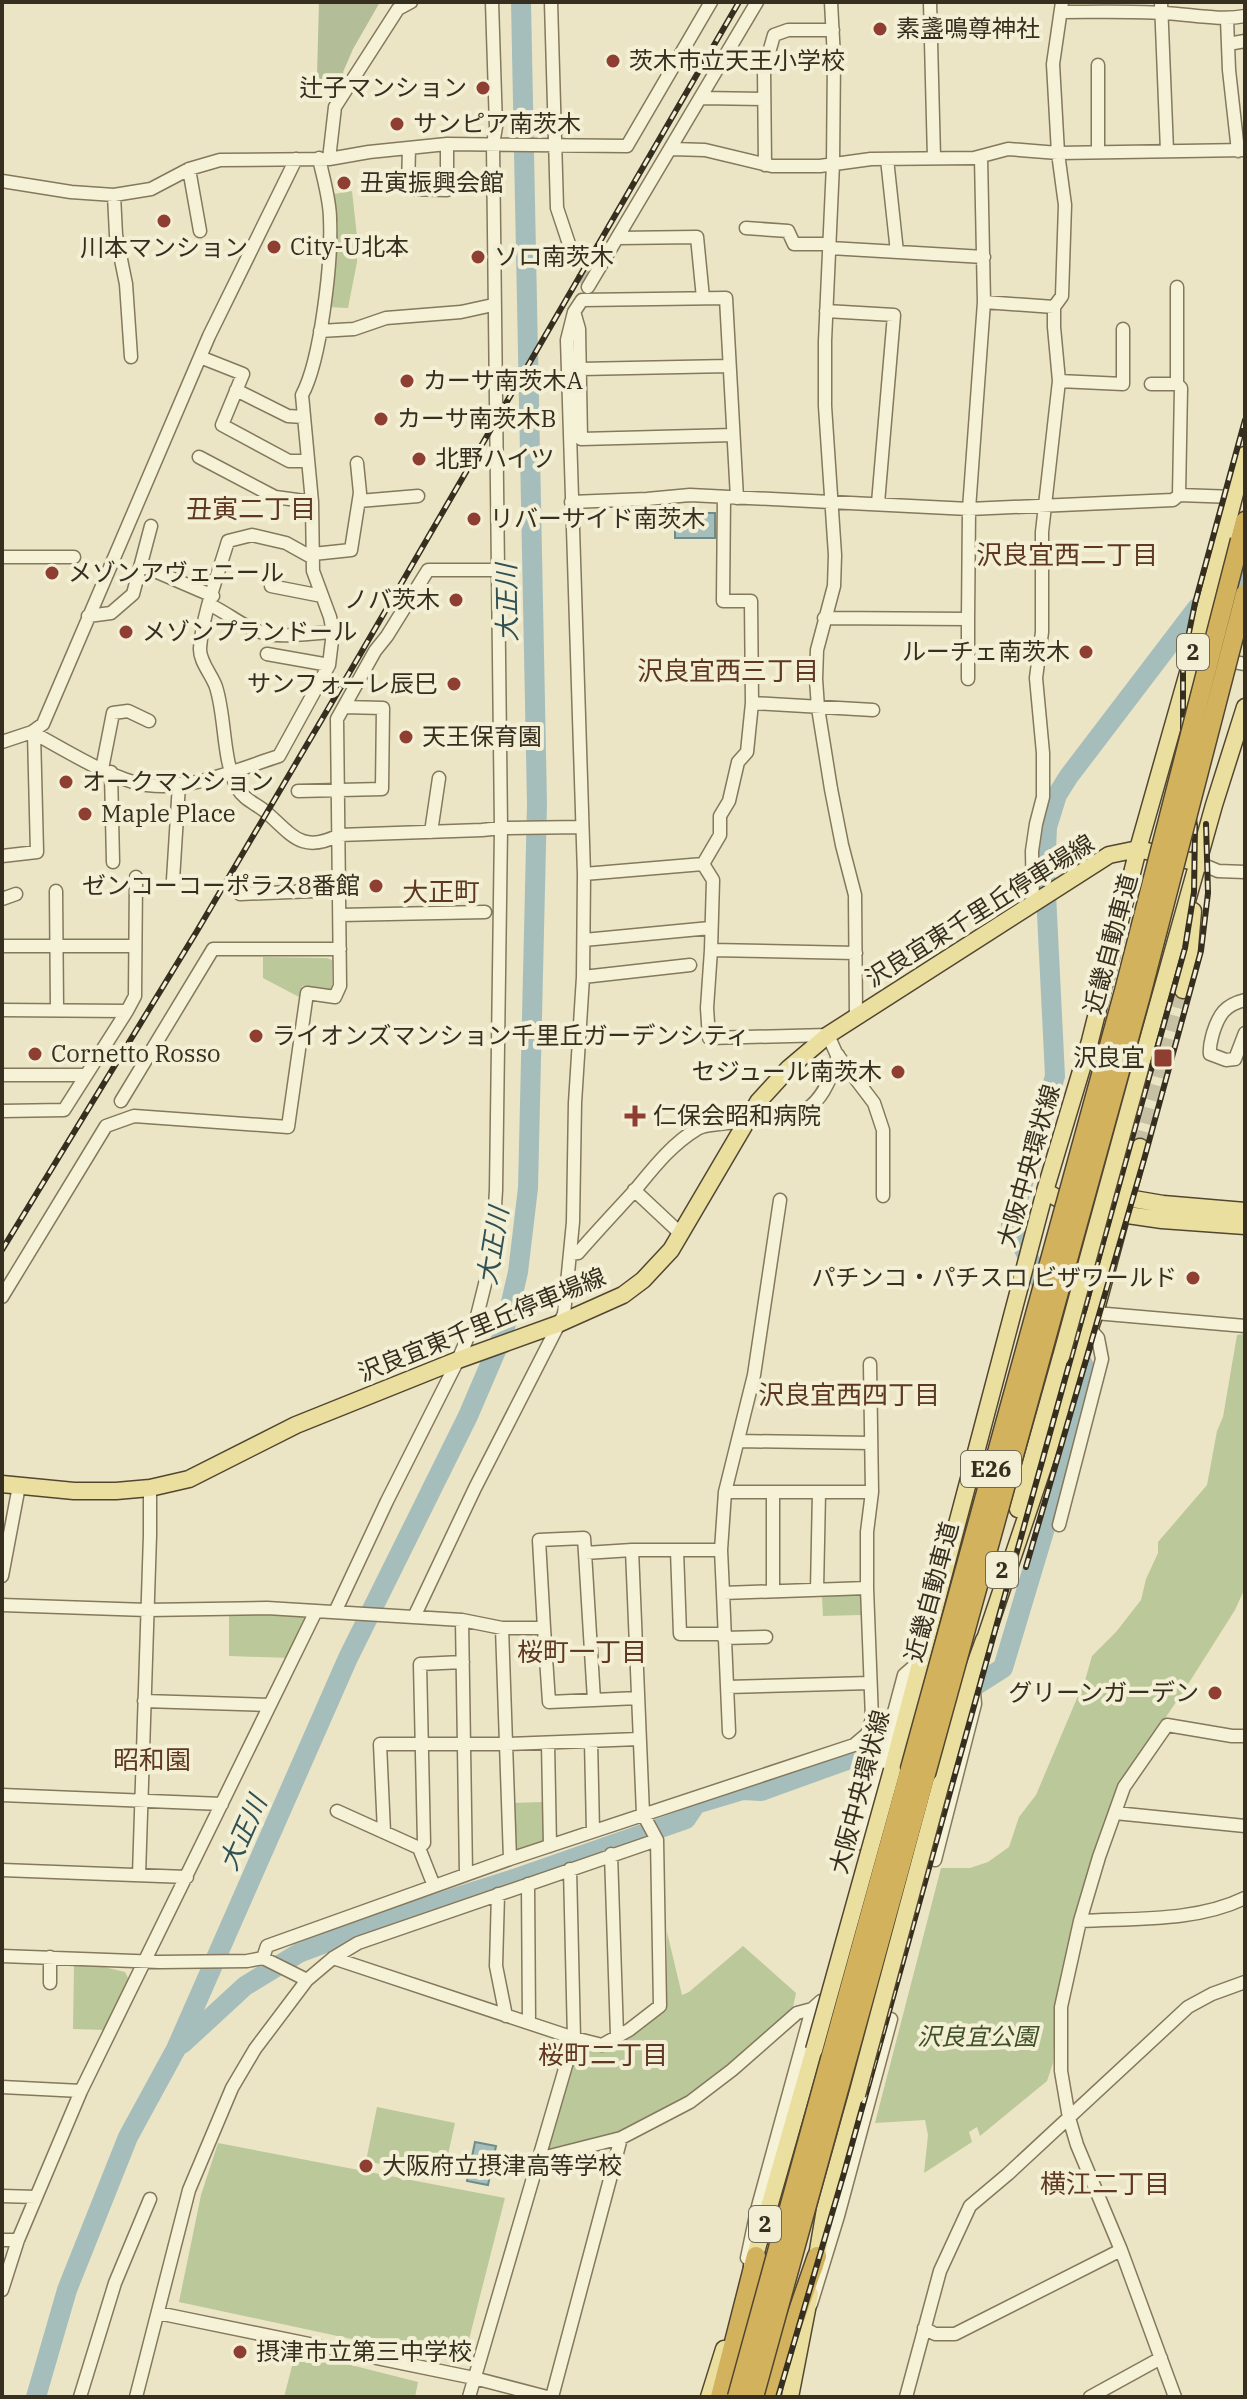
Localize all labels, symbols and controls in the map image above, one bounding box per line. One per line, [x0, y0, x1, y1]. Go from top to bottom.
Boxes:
place label: 素盞鳴尊神社 [896, 12, 1040, 44]
marker: 素盞鳴尊神社 [871, 20, 889, 38]
place label: 茨木市立天王小学校 [629, 44, 845, 76]
marker: 茨木市立天王小学校 [604, 52, 622, 70]
place label: 辻子マンション [299, 71, 467, 103]
marker: 辻子マンション [474, 79, 492, 97]
place label: サンピア南茨木 [413, 107, 581, 139]
marker: サンピア南茨木 [388, 115, 406, 133]
place label: 丑寅振興会館 [360, 166, 504, 198]
marker: 丑寅振興会館 [335, 174, 353, 192]
marker: 川本マンション [155, 212, 173, 230]
place label: City-U北本 [290, 230, 409, 262]
place label: 川本マンション [80, 231, 248, 263]
marker: City-U北本 [265, 238, 283, 256]
place label: ソロ南茨木 [494, 240, 614, 272]
marker: ソロ南茨木 [469, 248, 487, 266]
place label: カーサ南茨木A [423, 364, 584, 396]
marker: カーサ南茨木A [398, 372, 416, 390]
place label: カーサ南茨木B [397, 402, 557, 434]
marker: カーサ南茨木B [372, 410, 390, 428]
place label: 北野ハイツ [435, 442, 555, 474]
marker: 北野ハイツ [410, 450, 428, 468]
district label: 丑寅二丁目 [186, 491, 316, 525]
place label: リバーサイド南茨木 [490, 502, 706, 534]
marker: リバーサイド南茨木 [465, 510, 483, 528]
district label: 沢良宜西二丁目 [976, 537, 1158, 571]
place label: メゾンアヴェニール [68, 556, 284, 588]
water label: 大正川 [488, 561, 524, 642]
marker: メゾンアヴェニール [43, 564, 61, 582]
place label: ノバ茨木 [344, 583, 440, 615]
marker: ノバ茨木 [447, 591, 465, 609]
place label: メゾンプランドール [142, 615, 357, 647]
marker: メゾンプランドール [117, 623, 135, 641]
road number: 2 [1177, 634, 1209, 670]
place label: ルーチェ南茨木 [902, 635, 1070, 667]
marker: ルーチェ南茨木 [1077, 643, 1095, 661]
district label: 沢良宜西三丁目 [637, 653, 819, 687]
place label: サンフォーレ辰巳 [247, 667, 438, 699]
marker: サンフォーレ辰巳 [445, 675, 463, 693]
place label: 天王保育園 [422, 720, 542, 752]
marker: 天王保育園 [397, 728, 415, 746]
place label: オークマンション [82, 765, 274, 797]
marker: オークマンション [57, 773, 75, 791]
place label: Maple Place [101, 797, 236, 829]
marker: Maple Place [76, 805, 94, 823]
street label: 沢良宜東千里丘停車場線 [859, 827, 1100, 994]
place label: ゼンコーコーポラス8番館 [82, 869, 360, 901]
street label: 近畿自動車道 [1076, 870, 1144, 1017]
district label: 大正町 [402, 874, 480, 908]
marker: ゼンコーコーポラス8番館 [367, 877, 385, 895]
place label: ライオンズマンション千里丘ガーデンシティ [272, 1019, 750, 1051]
marker: ライオンズマンション千里丘ガーデンシティ [247, 1027, 265, 1045]
place label: Cornetto Rosso [51, 1037, 221, 1069]
place label: 沢良宜 [1073, 1041, 1145, 1073]
marker: Cornetto Rosso [26, 1045, 44, 1063]
marker: 沢良宜 [1152, 1047, 1174, 1069]
place label: セジュール南茨木 [692, 1055, 882, 1087]
marker: セジュール南茨木 [889, 1063, 907, 1081]
street label: 大阪中央環状線 [990, 1081, 1067, 1251]
place label: 仁保会昭和病院 [653, 1099, 821, 1131]
marker: 仁保会昭和病院 [624, 1105, 646, 1127]
water label: 大正川 [469, 1202, 515, 1287]
street label: 沢良宜東千里丘停車場線 [353, 1260, 610, 1388]
place label: パチンコ・パチスロ ビザワールド [811, 1261, 1177, 1293]
marker: パチンコ・パチスロ ビザワールド [1184, 1269, 1202, 1287]
district label: 沢良宜西四丁目 [758, 1377, 940, 1411]
road number: E26 [961, 1451, 1021, 1487]
street label: 近畿自動車道 [897, 1518, 965, 1665]
road number: 2 [986, 1552, 1018, 1588]
district label: 桜町一丁目 [517, 1634, 647, 1668]
place label: グリーンガーデン [1008, 1676, 1199, 1708]
marker: グリーンガーデン [1206, 1684, 1224, 1702]
street label: 大阪中央環状線 [822, 1706, 896, 1877]
district label: 昭和園 [113, 1742, 191, 1776]
water label: 大正川 [211, 1787, 275, 1875]
park label: 沢良宜公園 [917, 2020, 1040, 2052]
district label: 桜町二丁目 [538, 2037, 668, 2071]
place label: 大阪府立摂津高等学校 [382, 2149, 622, 2181]
marker: 大阪府立摂津高等学校 [357, 2157, 375, 2175]
district label: 横江二丁目 [1040, 2166, 1170, 2200]
road number: 2 [749, 2206, 781, 2242]
place label: 摂津市立第三中学校 [256, 2335, 472, 2367]
marker: 摂津市立第三中学校 [231, 2343, 249, 2361]

